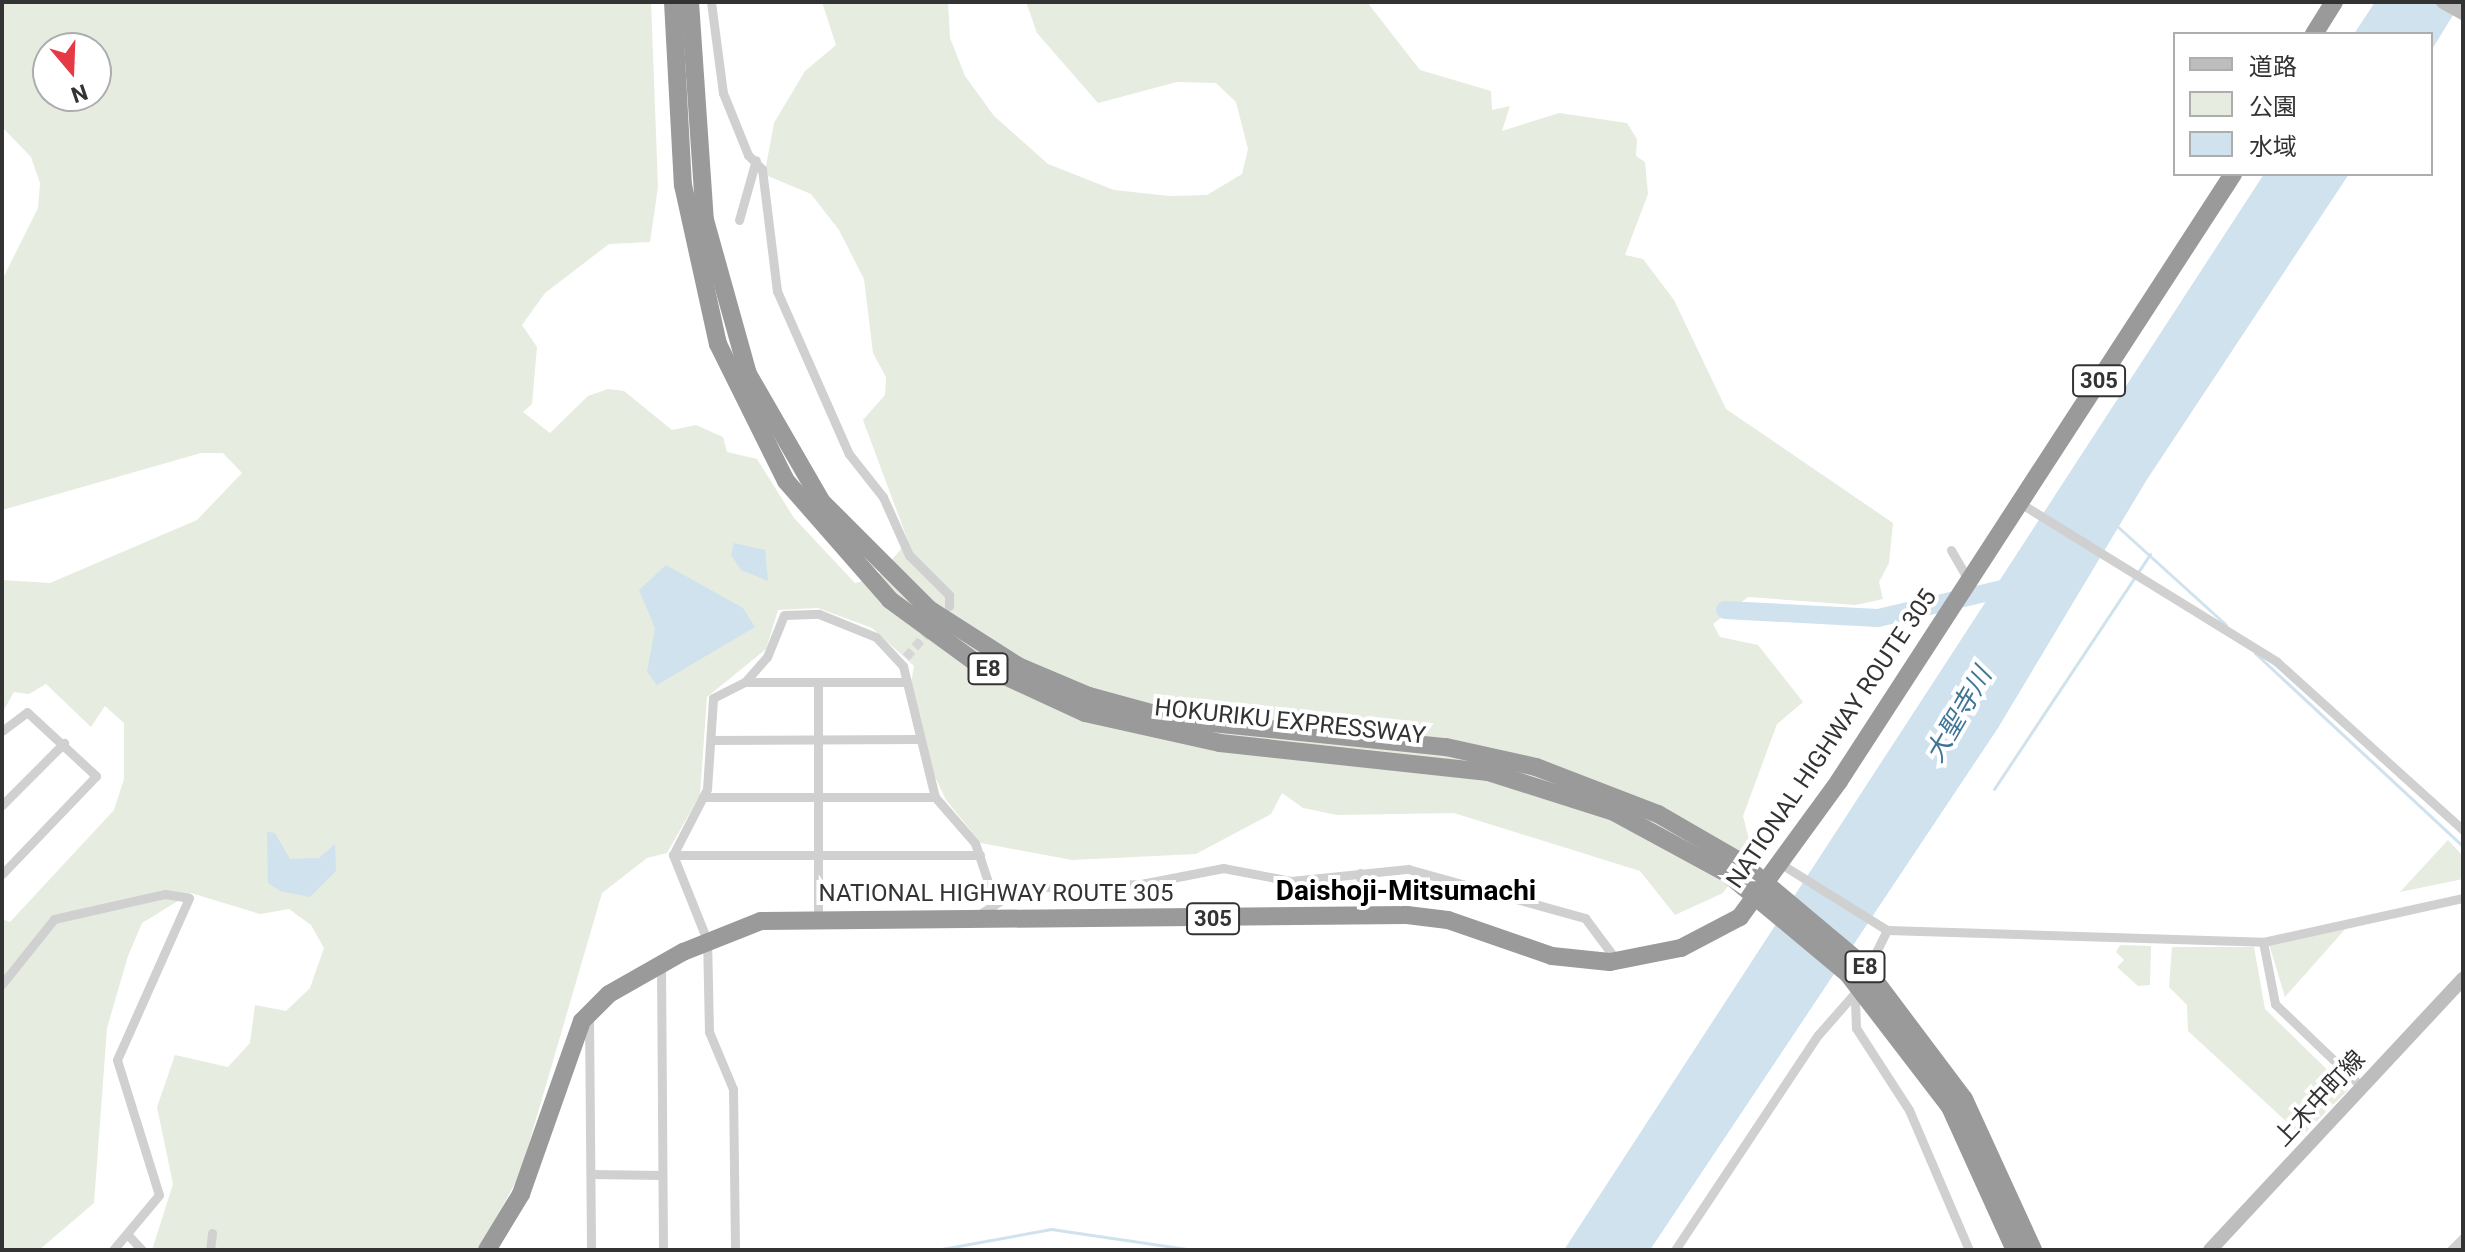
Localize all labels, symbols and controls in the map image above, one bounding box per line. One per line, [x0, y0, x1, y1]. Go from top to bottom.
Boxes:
north arrow [32, 32, 112, 112]
legend [2173, 32, 2433, 176]
text: 道路 [2249, 53, 2297, 81]
text: N [68, 79, 91, 108]
text: 公園 [2249, 93, 2297, 121]
text: 水域 [2249, 133, 2297, 161]
road number: 305 [2071, 363, 2127, 399]
street label: NATIONAL HIGHWAY ROUTE 305 [1721, 584, 1943, 894]
road number: E8 [966, 651, 1010, 687]
water label: 大聖寺川 [1919, 662, 1999, 768]
street label: HOKURIKU EXPRESSWAY [1153, 693, 1427, 751]
district label: Daishoji-Mitsumachi [1276, 874, 1536, 908]
street label: NATIONAL HIGHWAY ROUTE 305 [819, 880, 1173, 908]
road number: 305 [1185, 901, 1241, 937]
road number: E8 [1843, 949, 1887, 985]
street label: 上木中町線 [2269, 1045, 2371, 1153]

